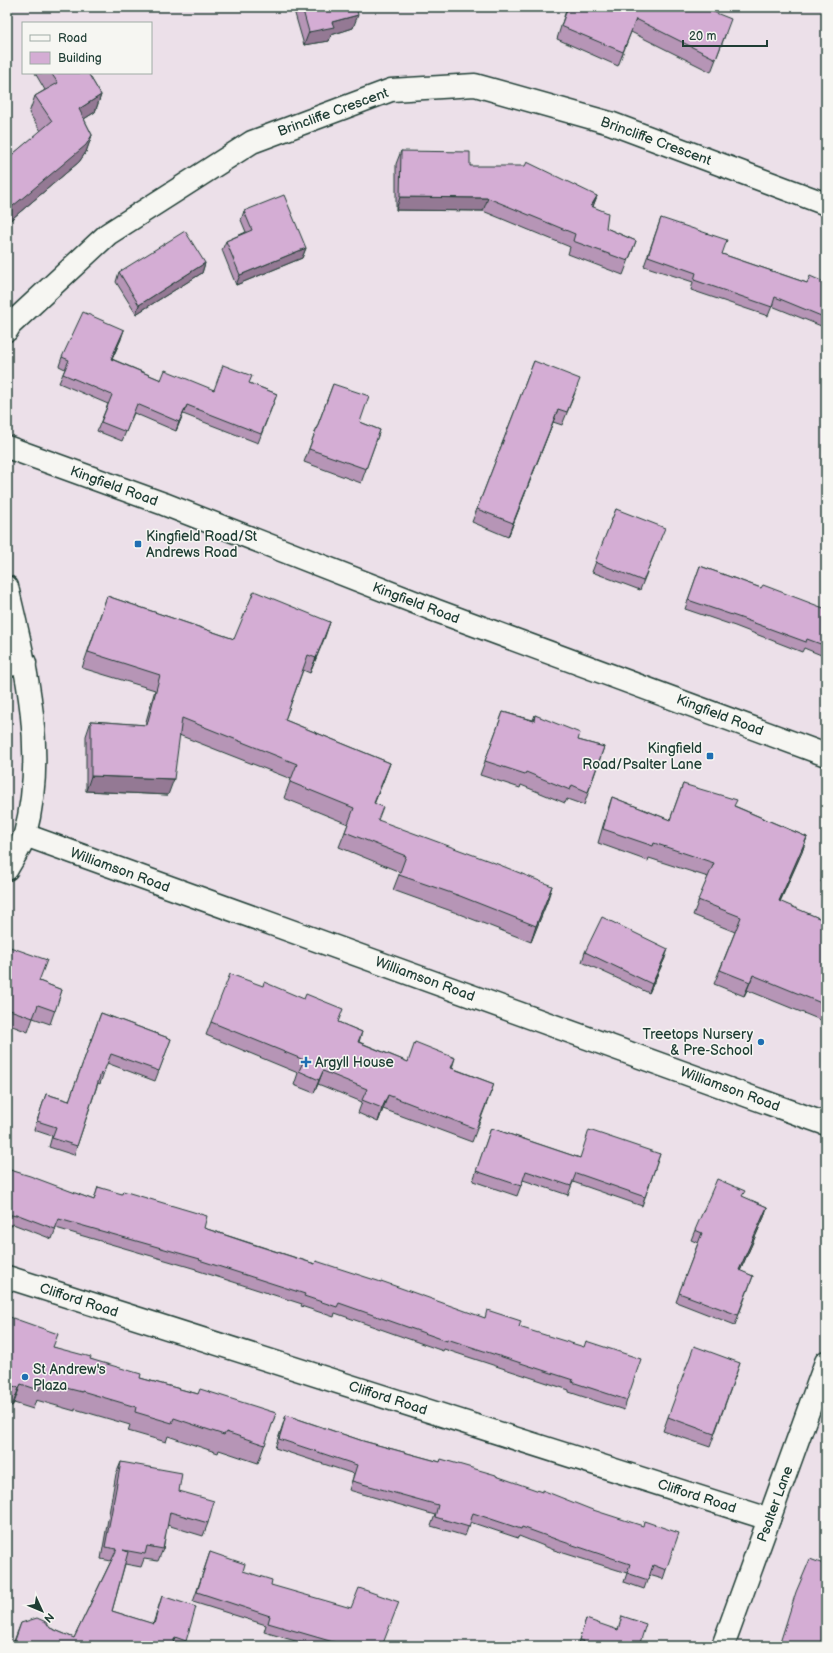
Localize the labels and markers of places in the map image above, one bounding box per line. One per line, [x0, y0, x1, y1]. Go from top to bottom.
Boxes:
place label: Kingfield Road/St Andrews Road [146, 528, 258, 561]
marker: Kingfield Road/St Andrews Road [133, 539, 143, 549]
place label: Kingfield Road/Psalter Lane [582, 740, 702, 773]
marker: Kingfield Road/Psalter Lane [705, 751, 715, 761]
place label: Treetops Nursery & Pre-School [643, 1026, 754, 1059]
marker: Treetops Nursery & Pre-School [756, 1037, 766, 1047]
place label: Argyll House [315, 1054, 394, 1071]
marker: Argyll House [300, 1056, 312, 1068]
place label: St Andrew's Plaza [33, 1361, 106, 1394]
marker: St Andrew's Plaza [20, 1372, 30, 1382]

